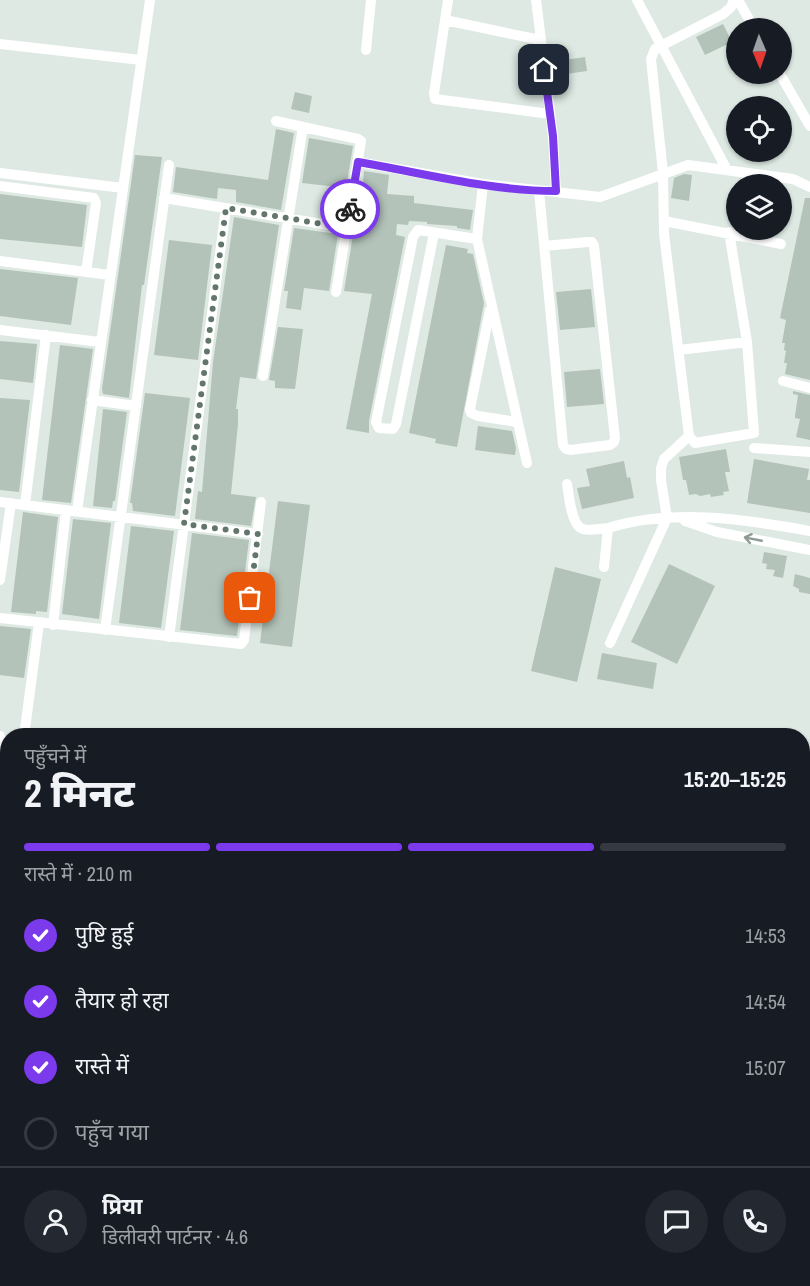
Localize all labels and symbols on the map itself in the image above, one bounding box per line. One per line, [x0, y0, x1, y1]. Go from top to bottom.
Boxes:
north arrow [726, 18, 792, 84]
pin [518, 44, 569, 95]
courier [320, 179, 380, 239]
one-way arrow [743, 533, 763, 544]
pin [224, 572, 275, 623]

